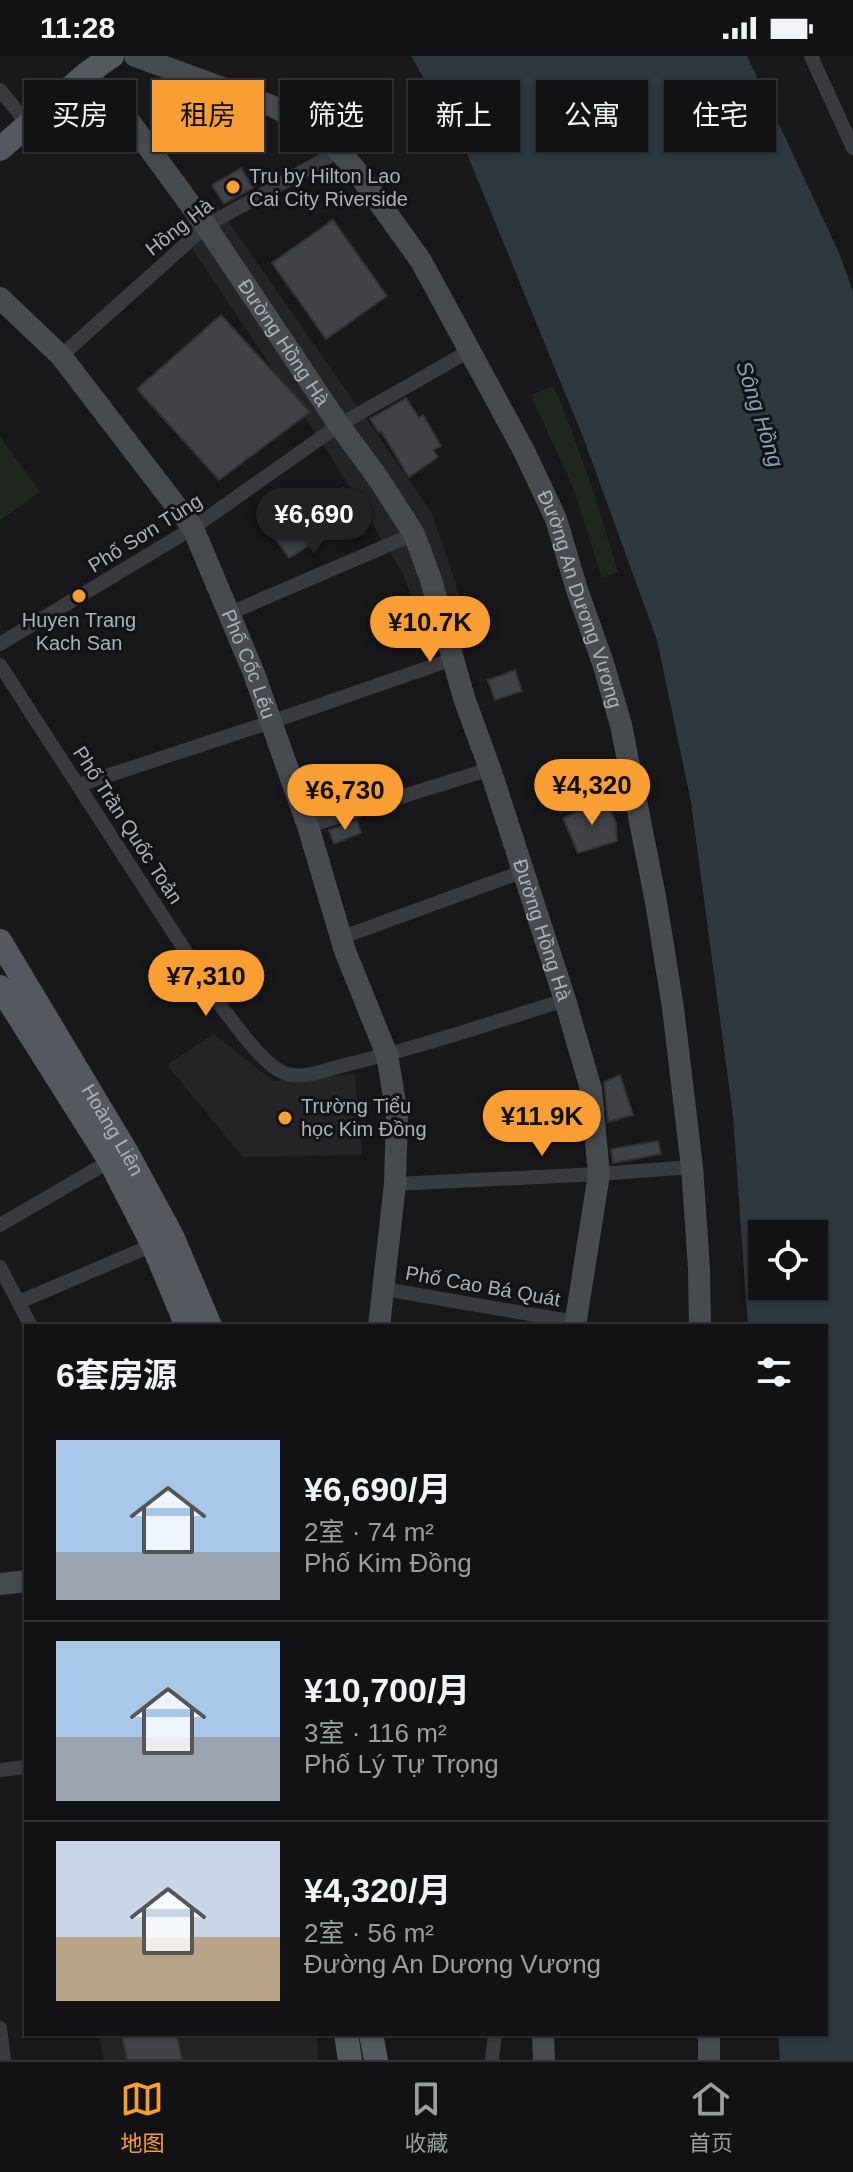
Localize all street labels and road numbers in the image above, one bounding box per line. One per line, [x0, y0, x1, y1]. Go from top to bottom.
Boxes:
street label: Hồng Hà [141, 193, 218, 260]
street label: Đường Hồng Hà [234, 275, 334, 411]
street label: Đường An Dương Vương [533, 487, 627, 711]
street label: Phố Sơn Tùng [84, 489, 206, 577]
street label: Phố Cốc Lếu [217, 606, 280, 722]
street label: Phố Trần Quốc Toản [69, 742, 187, 908]
street label: Đường Hồng Hà [509, 856, 576, 1004]
street label: Hoàng Liên [77, 1080, 148, 1179]
street label: Phố Cao Bá Quát [404, 1262, 563, 1311]

